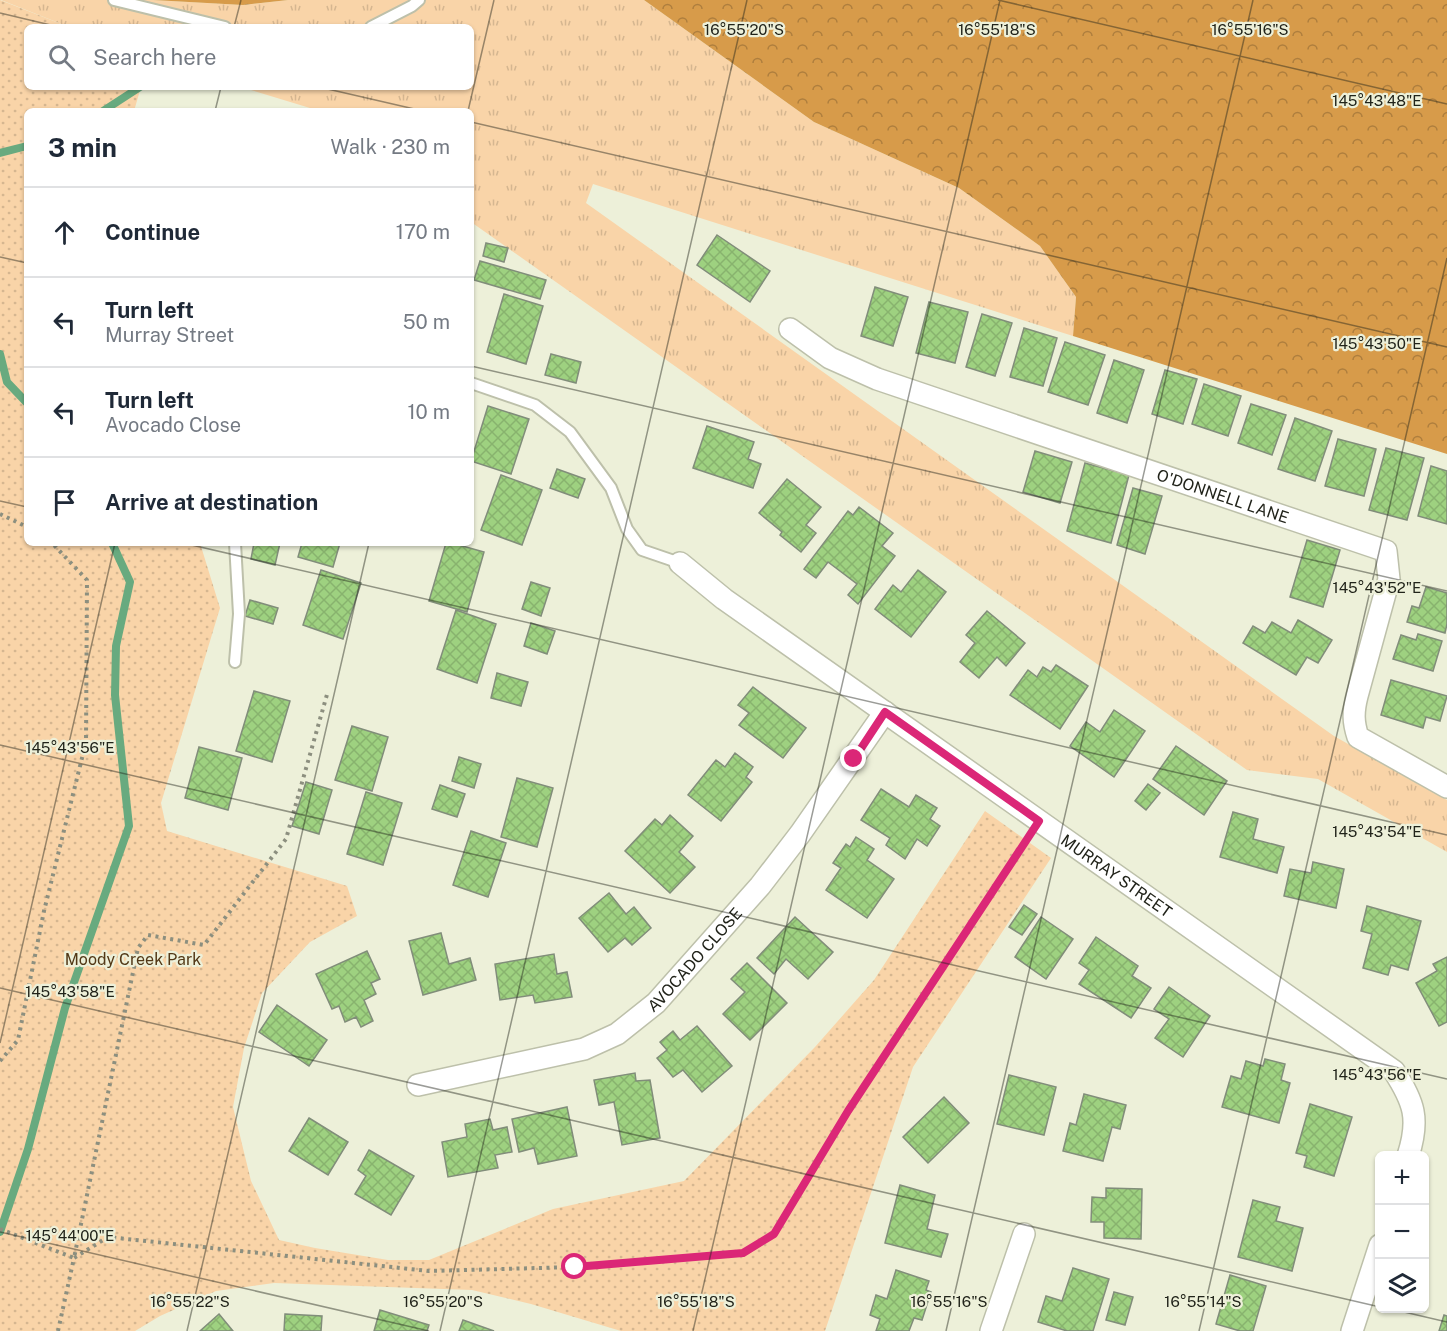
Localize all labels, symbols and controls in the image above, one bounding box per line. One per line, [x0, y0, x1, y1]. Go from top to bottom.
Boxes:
text: 16°55'20"S [704, 21, 784, 38]
text: 16°55'18"S [958, 21, 1036, 38]
text: 16°55'16"S [1211, 21, 1289, 38]
search box [24, 24, 474, 90]
icon: search [45, 41, 78, 74]
text: Search here [93, 44, 217, 70]
text: 145°43'48"E [1332, 92, 1422, 109]
text: 3 min [48, 132, 117, 163]
text: Walk · 230 m [331, 135, 450, 159]
icon: ahead [48, 216, 81, 249]
text: Continue [105, 219, 200, 245]
text: 170 m [396, 220, 450, 244]
text: Turn left [105, 297, 194, 323]
icon: left [48, 306, 81, 339]
text: 50 m [403, 310, 450, 334]
text: Murray Street [105, 323, 234, 347]
text: 145°43'50"E [1332, 335, 1422, 352]
text: Turn left [105, 387, 194, 413]
icon: left [48, 396, 81, 429]
text: 10 m [407, 400, 450, 424]
text: Avocado Close [105, 413, 241, 437]
street label: O'DONNELL LANE [1154, 465, 1291, 527]
icon: arrive [48, 486, 81, 519]
text: Arrive at destination [105, 489, 318, 515]
text: 145°43'52"E [1333, 579, 1421, 596]
text: 145°43'56"E [25, 739, 115, 756]
route end [840, 745, 866, 771]
text: 145°43'54"E [1332, 823, 1422, 840]
street label: MURRAY STREET [1057, 830, 1176, 922]
street label: AVOCADO CLOSE [644, 904, 746, 1016]
park label: Moody Creek Park [65, 950, 201, 969]
text: 145°43'58"E [25, 983, 115, 1000]
text: 145°43'56"E [1332, 1066, 1422, 1083]
map controls [1375, 1151, 1429, 1313]
button: + [1375, 1151, 1429, 1205]
button: − [1375, 1205, 1429, 1259]
text: 145°44'00"E [26, 1227, 114, 1244]
route start [561, 1253, 587, 1279]
button: layers [1375, 1259, 1429, 1313]
text: 16°55'22"S [150, 1293, 230, 1310]
text: 16°55'20"S [403, 1293, 483, 1310]
text: 16°55'18"S [657, 1293, 735, 1310]
text: 16°55'16"S [910, 1293, 988, 1310]
text: 16°55'14"S [1164, 1293, 1242, 1310]

